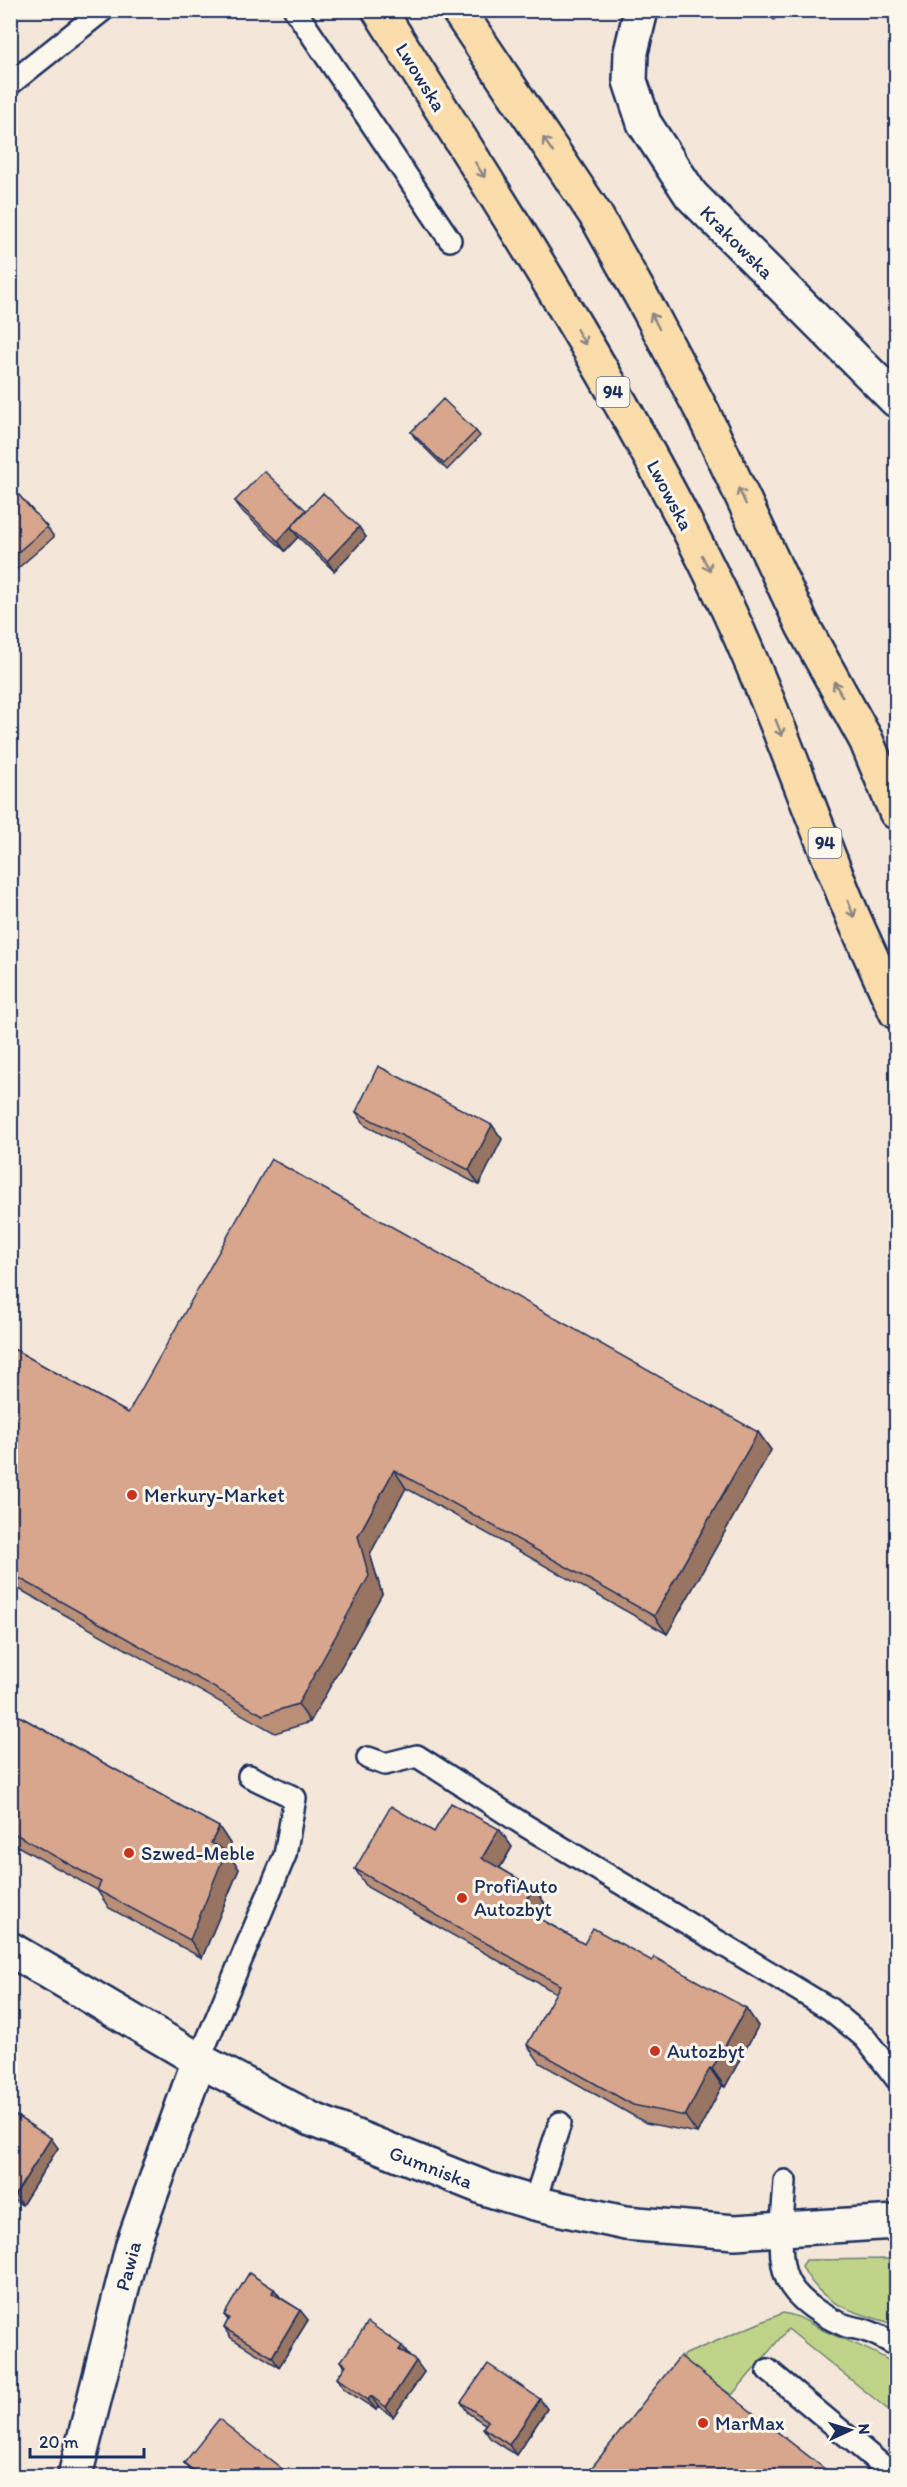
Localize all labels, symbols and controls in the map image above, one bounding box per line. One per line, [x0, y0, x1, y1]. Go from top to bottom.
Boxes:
street label: Lwowska [391, 38, 451, 116]
one-way arrow [542, 137, 554, 153]
one-way arrow [474, 162, 487, 179]
street label: Krakowska [695, 200, 779, 284]
one-way arrow [649, 313, 660, 331]
one-way arrow [576, 328, 588, 345]
road number: 94 [596, 377, 630, 407]
street label: Lwowska [642, 456, 699, 534]
one-way arrow [735, 487, 747, 505]
one-way arrow [700, 554, 712, 572]
one-way arrow [832, 681, 844, 698]
one-way arrow [774, 718, 785, 736]
road number: 94 [808, 828, 842, 858]
one-way arrow [846, 899, 857, 918]
place label: Merkury-Market [144, 1483, 285, 1507]
marker: Merkury-Market [125, 1488, 139, 1502]
place label: Szwed-Meble [141, 1841, 255, 1865]
marker: Szwed-Meble [122, 1846, 136, 1860]
place label: ProfiAuto Autozbyt [474, 1874, 558, 1921]
marker: ProfiAuto Autozbyt [455, 1891, 469, 1905]
place label: Autozbyt [667, 2039, 745, 2063]
marker: Autozbyt [648, 2044, 662, 2058]
street label: Gumniska [386, 2140, 477, 2194]
street label: Pawia [110, 2238, 146, 2293]
north arrow [820, 2400, 880, 2460]
place label: MarMax [715, 2411, 785, 2435]
marker: MarMax [696, 2416, 710, 2430]
scale bar [30, 2421, 144, 2459]
text: N [855, 2423, 874, 2435]
text: 20 m [39, 2431, 79, 2453]

